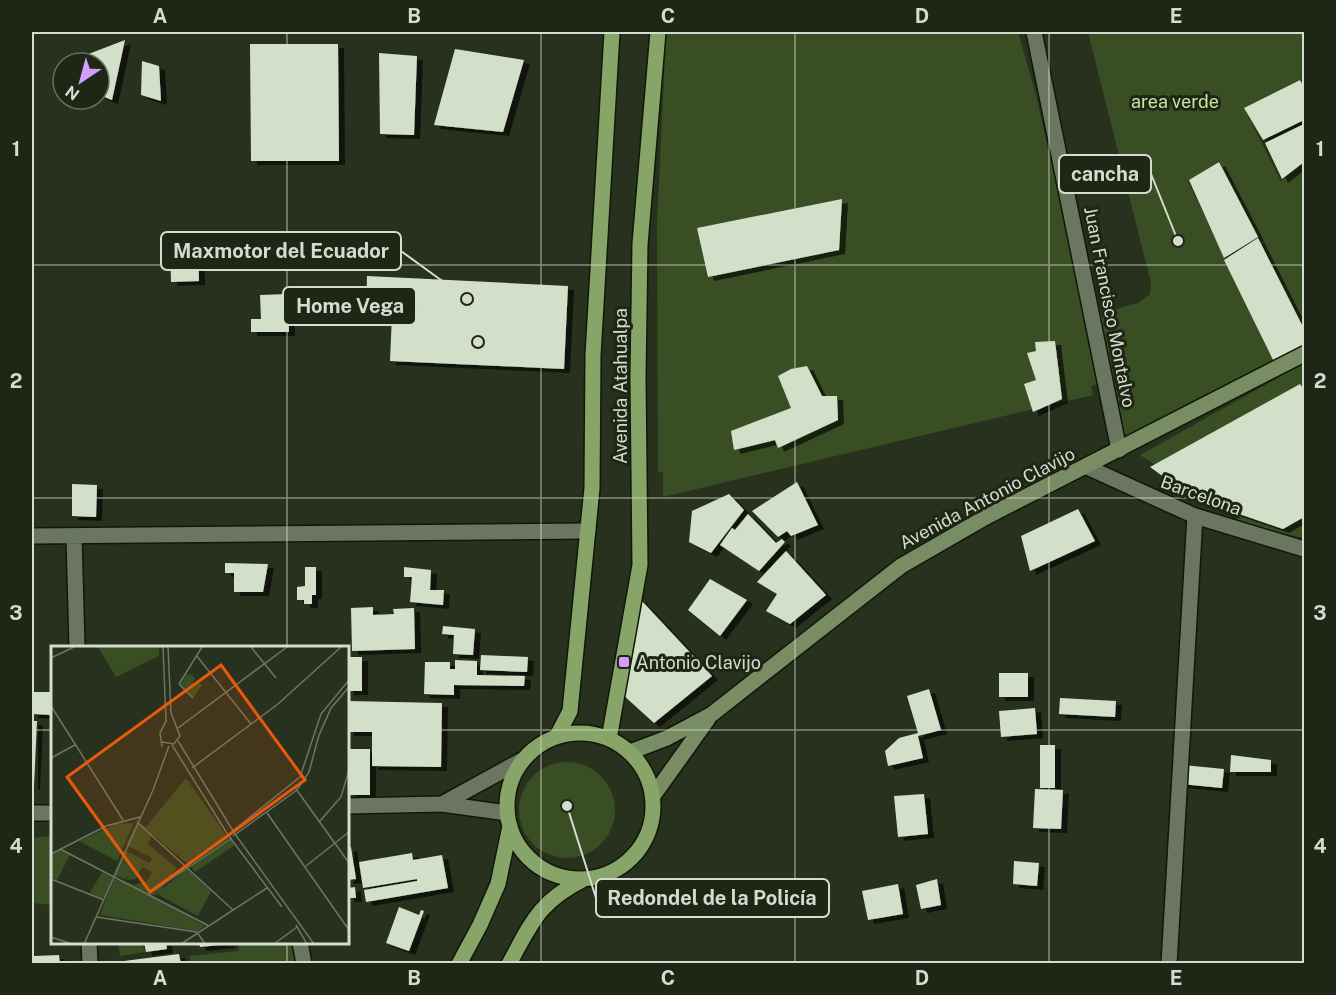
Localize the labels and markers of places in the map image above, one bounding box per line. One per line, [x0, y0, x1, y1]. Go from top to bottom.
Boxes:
callout: cancha [1059, 155, 1151, 193]
callout: Maxmotor del Ecuador [161, 232, 401, 270]
callout: Home Vega [283, 287, 416, 325]
place label: Antonio Clavijo [636, 652, 761, 673]
marker: Antonio Clavijo [617, 655, 631, 669]
callout: Redondel de la Policía [596, 879, 829, 917]

